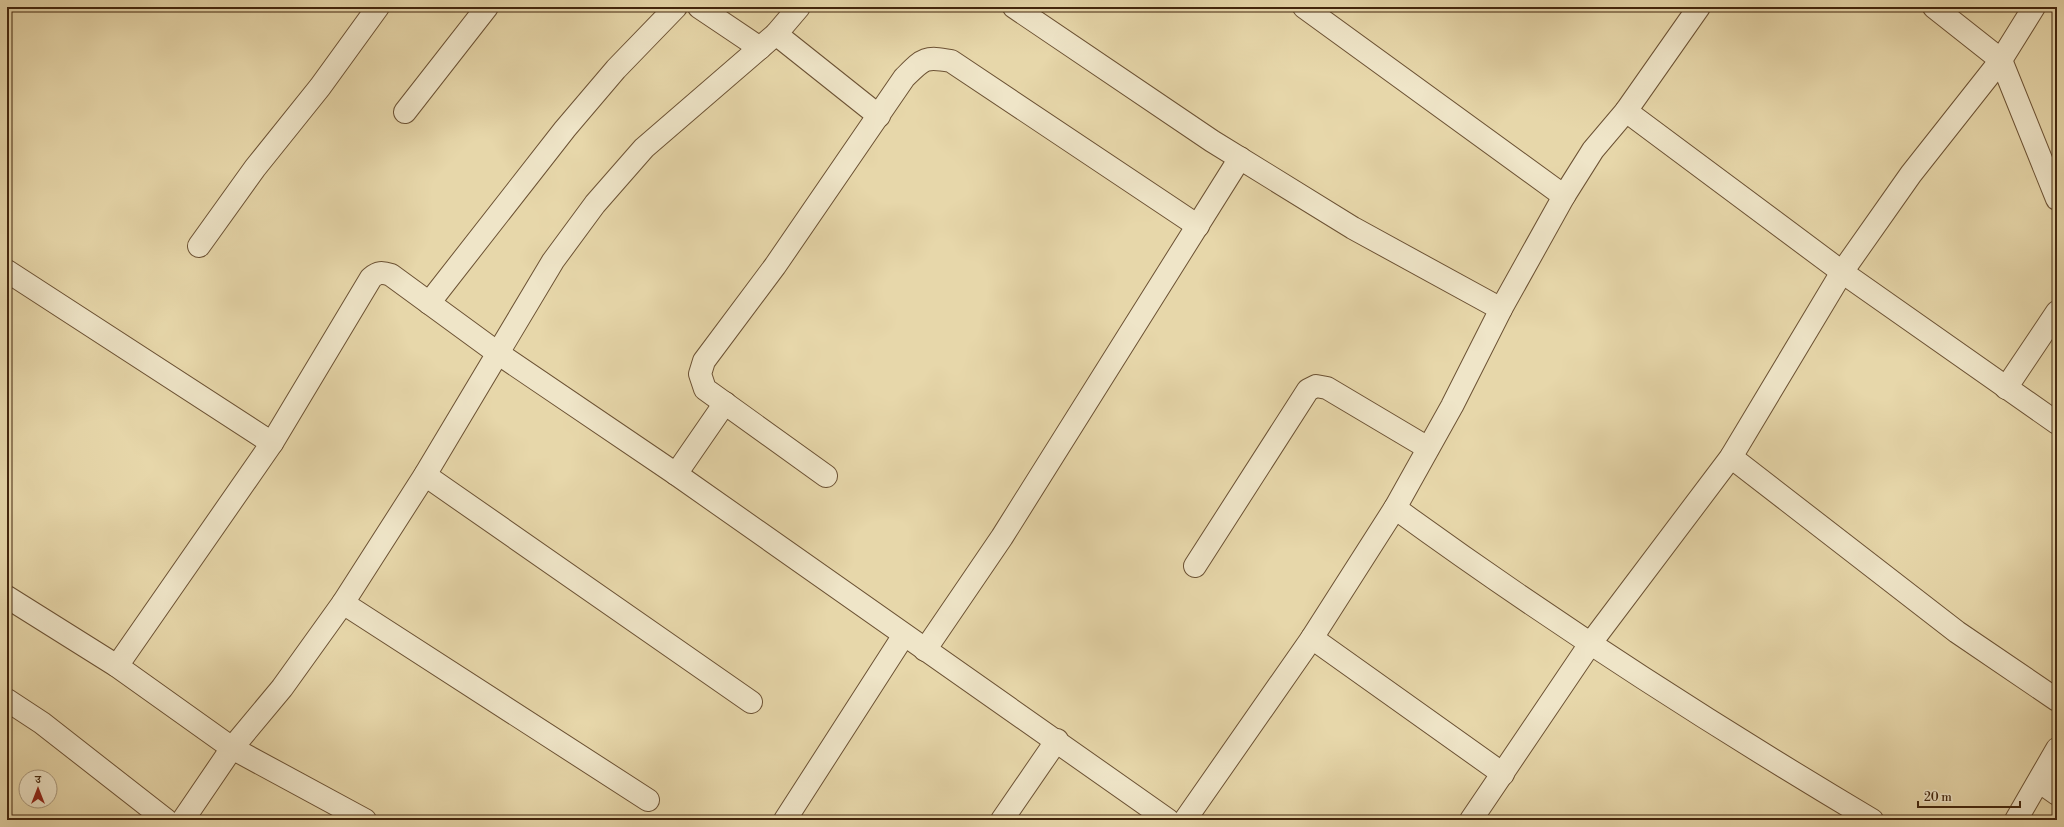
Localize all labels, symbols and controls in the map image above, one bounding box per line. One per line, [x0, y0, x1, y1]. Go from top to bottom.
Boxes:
north arrow [18, 769, 58, 809]
text: उ [34, 773, 42, 787]
scale bar [1918, 783, 2020, 809]
text: 20 m [1924, 790, 1952, 805]

